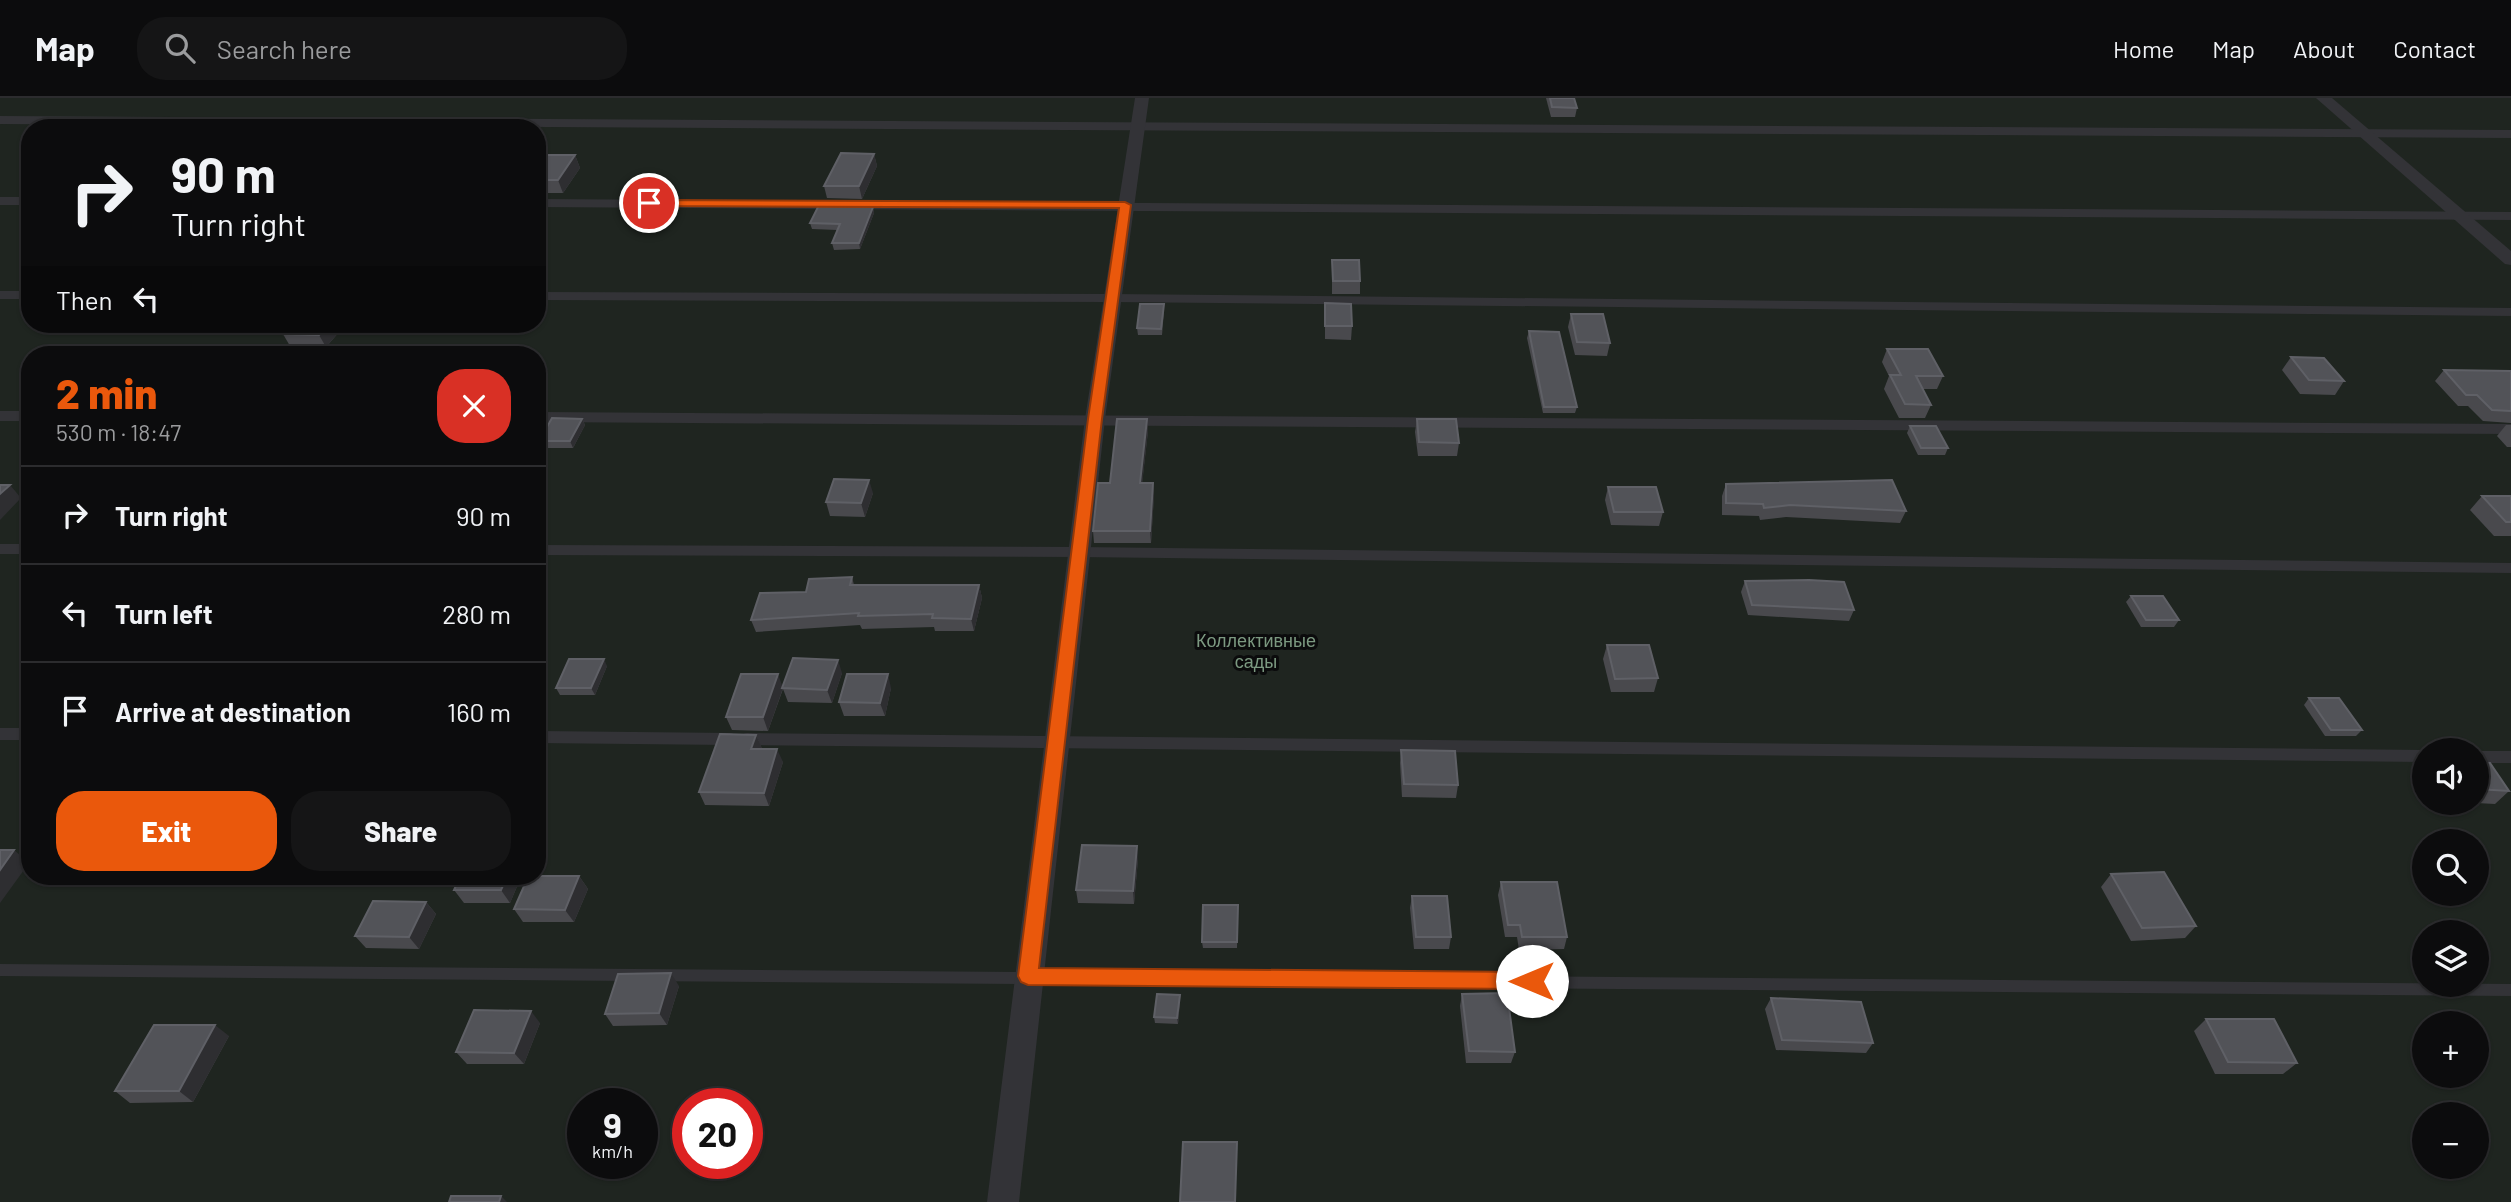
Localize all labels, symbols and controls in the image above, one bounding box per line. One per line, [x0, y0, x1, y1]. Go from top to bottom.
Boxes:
search box [137, 17, 627, 80]
text: Map [35, 28, 95, 68]
icon: search [161, 29, 199, 67]
text: Search here [217, 33, 352, 64]
text: Home [2113, 34, 2174, 63]
text: Map [2212, 34, 2255, 63]
text: About [2293, 34, 2355, 63]
text: Contact [2393, 34, 2476, 63]
text: 90 m [171, 144, 276, 203]
icon: right [56, 147, 147, 238]
pin [619, 173, 679, 233]
icon: arrive [630, 184, 668, 222]
text: Turn right [171, 204, 306, 242]
icon: left [127, 280, 165, 318]
text: Then [56, 284, 113, 315]
text: 2 min [56, 367, 157, 417]
button: close [437, 369, 511, 443]
text: 530 m · 18:47 [56, 418, 181, 446]
icon: right [56, 496, 94, 534]
text: Turn right [115, 500, 228, 531]
text: 90 m [456, 500, 511, 531]
icon: left [56, 594, 94, 632]
text: Turn left [115, 598, 213, 629]
text: 280 m [442, 598, 511, 629]
park label: Коллективные сады [1196, 629, 1316, 672]
icon: arrive [56, 692, 94, 730]
text: Arrive at destination [115, 696, 351, 727]
text: 160 m [447, 696, 511, 727]
map controls [2412, 738, 2489, 1179]
button: sound [2412, 738, 2489, 815]
button: Exit [56, 791, 277, 871]
button: Share [291, 791, 511, 871]
button: search [2412, 829, 2489, 906]
button: layers [2412, 920, 2489, 997]
position arrow [1495, 944, 1569, 1018]
button: + [2412, 1011, 2489, 1088]
speed limit sign: 20 [672, 1088, 763, 1179]
button: − [2412, 1102, 2489, 1179]
text: 9 [603, 1103, 622, 1145]
text: km/h [592, 1140, 633, 1162]

